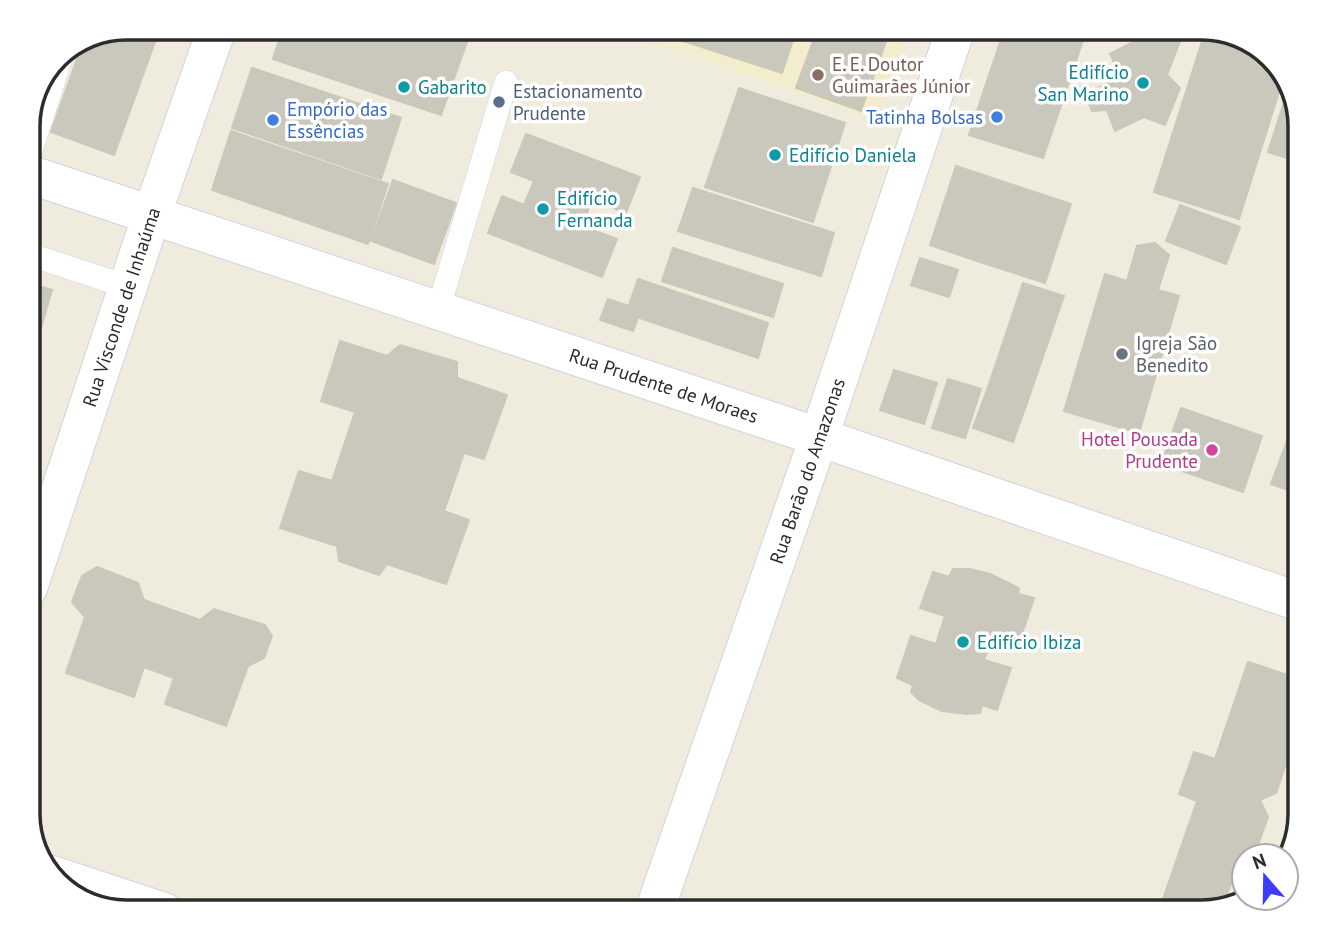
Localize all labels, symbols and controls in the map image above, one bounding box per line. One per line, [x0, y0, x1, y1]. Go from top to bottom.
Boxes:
place label: E. E. Doutor Guimarães Júnior [832, 52, 971, 98]
place label: Edifício San Marino [1037, 60, 1129, 106]
marker: E. E. Doutor Guimarães Júnior [810, 67, 826, 83]
place label: Gabarito [418, 75, 487, 99]
marker: Edifício San Marino [1135, 75, 1151, 91]
marker: Gabarito [396, 79, 412, 95]
place label: Estacionamento Prudente [513, 79, 643, 125]
marker: Estacionamento Prudente [491, 94, 507, 110]
place label: Empório das Essências [287, 97, 388, 143]
place label: Tatinha Bolsas [866, 105, 983, 129]
marker: Tatinha Bolsas [989, 109, 1005, 125]
marker: Empório das Essências [265, 112, 281, 128]
place label: Edifício Daniela [789, 143, 917, 167]
marker: Edifício Daniela [767, 147, 783, 163]
place label: Edifício Fernanda [557, 186, 633, 232]
marker: Edifício Fernanda [535, 201, 551, 217]
street label: Rua Visconde de Inhaúma [77, 204, 165, 410]
place label: Igreja São Benedito [1136, 331, 1217, 377]
street label: Rua Prudente de Moraes [566, 343, 761, 428]
marker: Igreja São Benedito [1114, 346, 1130, 362]
street label: Rua Barão do Amazonas [764, 375, 850, 567]
place label: Hotel Pousada Prudente [1081, 427, 1198, 473]
marker: Hotel Pousada Prudente [1204, 442, 1220, 458]
place label: Edifício Ibiza [977, 630, 1081, 654]
marker: Edifício Ibiza [955, 634, 971, 650]
north arrow [1230, 842, 1300, 912]
text: N [1249, 848, 1269, 874]

